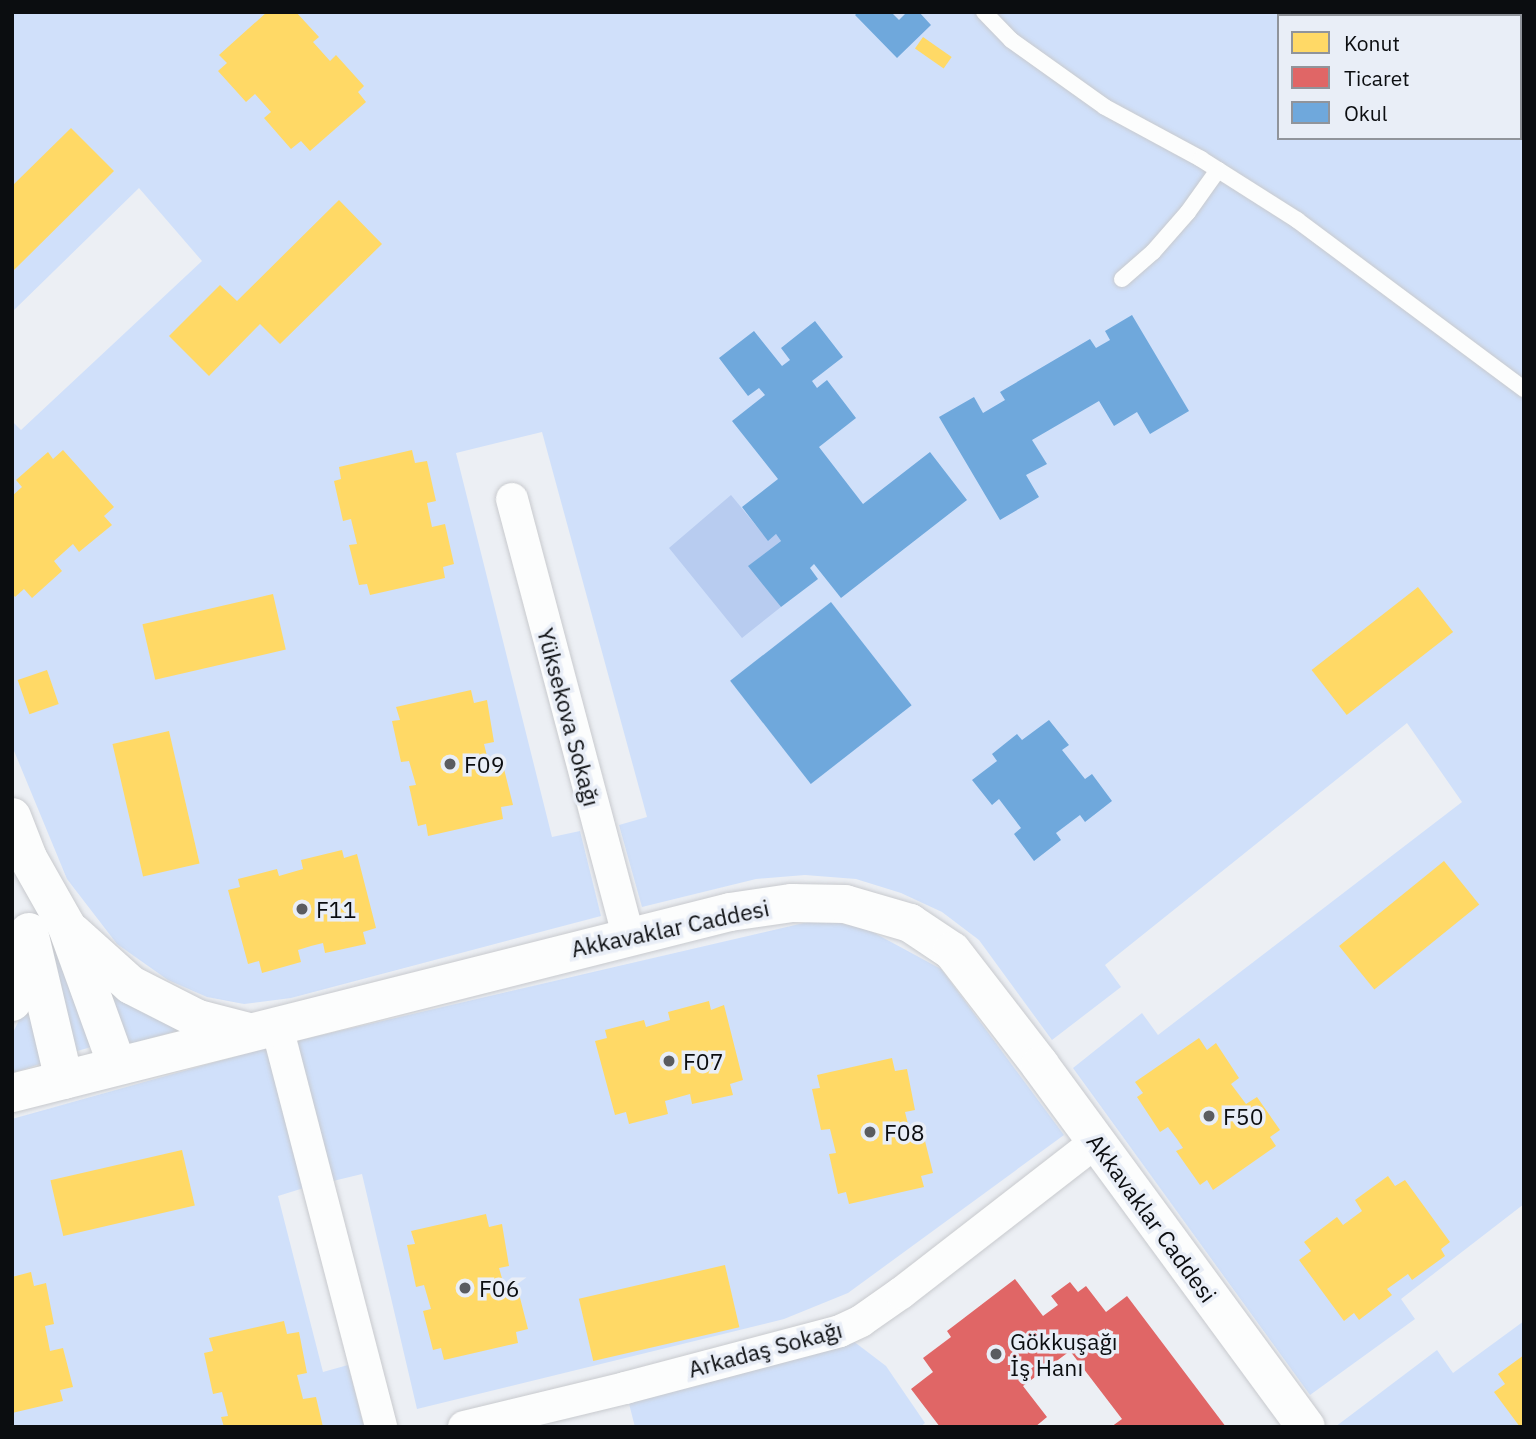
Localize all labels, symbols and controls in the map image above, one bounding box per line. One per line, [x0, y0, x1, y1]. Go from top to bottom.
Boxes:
legend [1277, 14, 1522, 140]
text: Konut [1344, 29, 1400, 57]
text: Ticaret [1344, 64, 1410, 92]
text: Okul [1344, 99, 1387, 127]
street label: Yüksekova Sokağı [532, 625, 606, 809]
place label: F09 [464, 750, 504, 778]
marker: F09 [442, 756, 458, 772]
street label: Akkavaklar Caddesi [568, 894, 772, 962]
place label: F11 [316, 895, 356, 923]
marker: F11 [294, 901, 310, 917]
place label: F07 [683, 1047, 723, 1075]
marker: F07 [661, 1053, 677, 1069]
place label: F50 [1223, 1102, 1263, 1130]
marker: F50 [1201, 1108, 1217, 1124]
place label: F08 [884, 1118, 924, 1146]
marker: F08 [862, 1124, 878, 1140]
street label: Akkavaklar Caddesi [1082, 1128, 1222, 1308]
place label: F06 [479, 1274, 519, 1302]
marker: F06 [457, 1280, 473, 1296]
street label: Arkadaş Sokağı [685, 1315, 845, 1383]
place label: Gökkuşağı İş Hanı [1010, 1327, 1117, 1381]
marker: Gökkuşağı İş Hanı [988, 1346, 1004, 1362]

